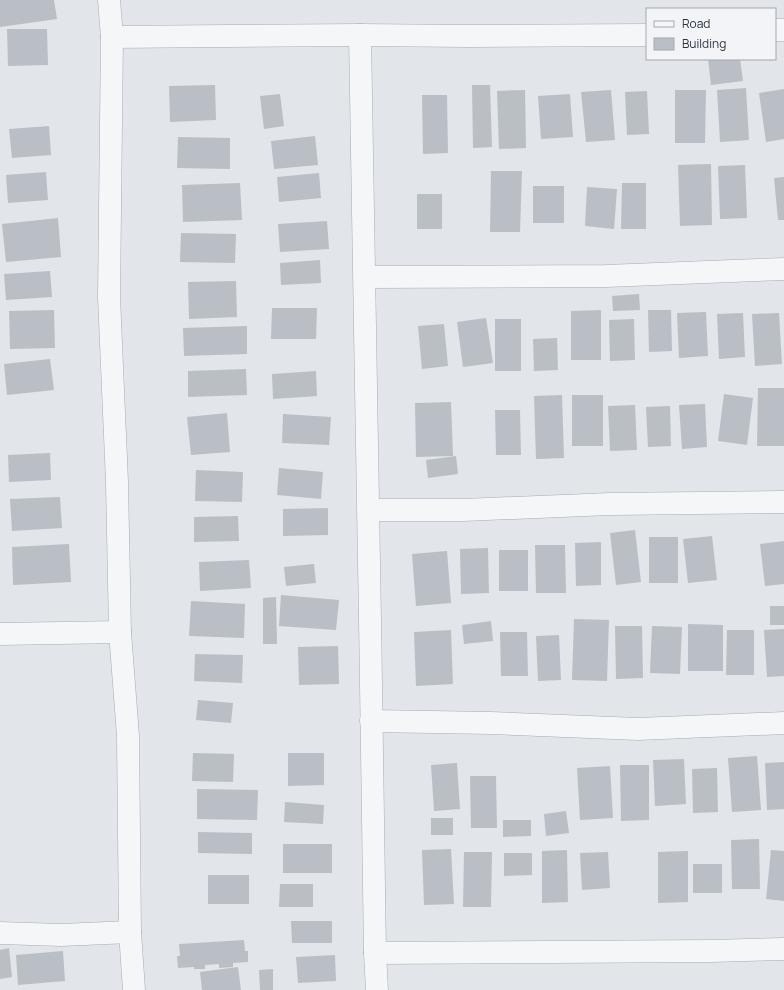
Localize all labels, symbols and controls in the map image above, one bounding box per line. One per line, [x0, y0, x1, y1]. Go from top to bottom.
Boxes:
legend [646, 8, 776, 60]
text: Road [682, 15, 710, 32]
text: Building [682, 35, 726, 52]

